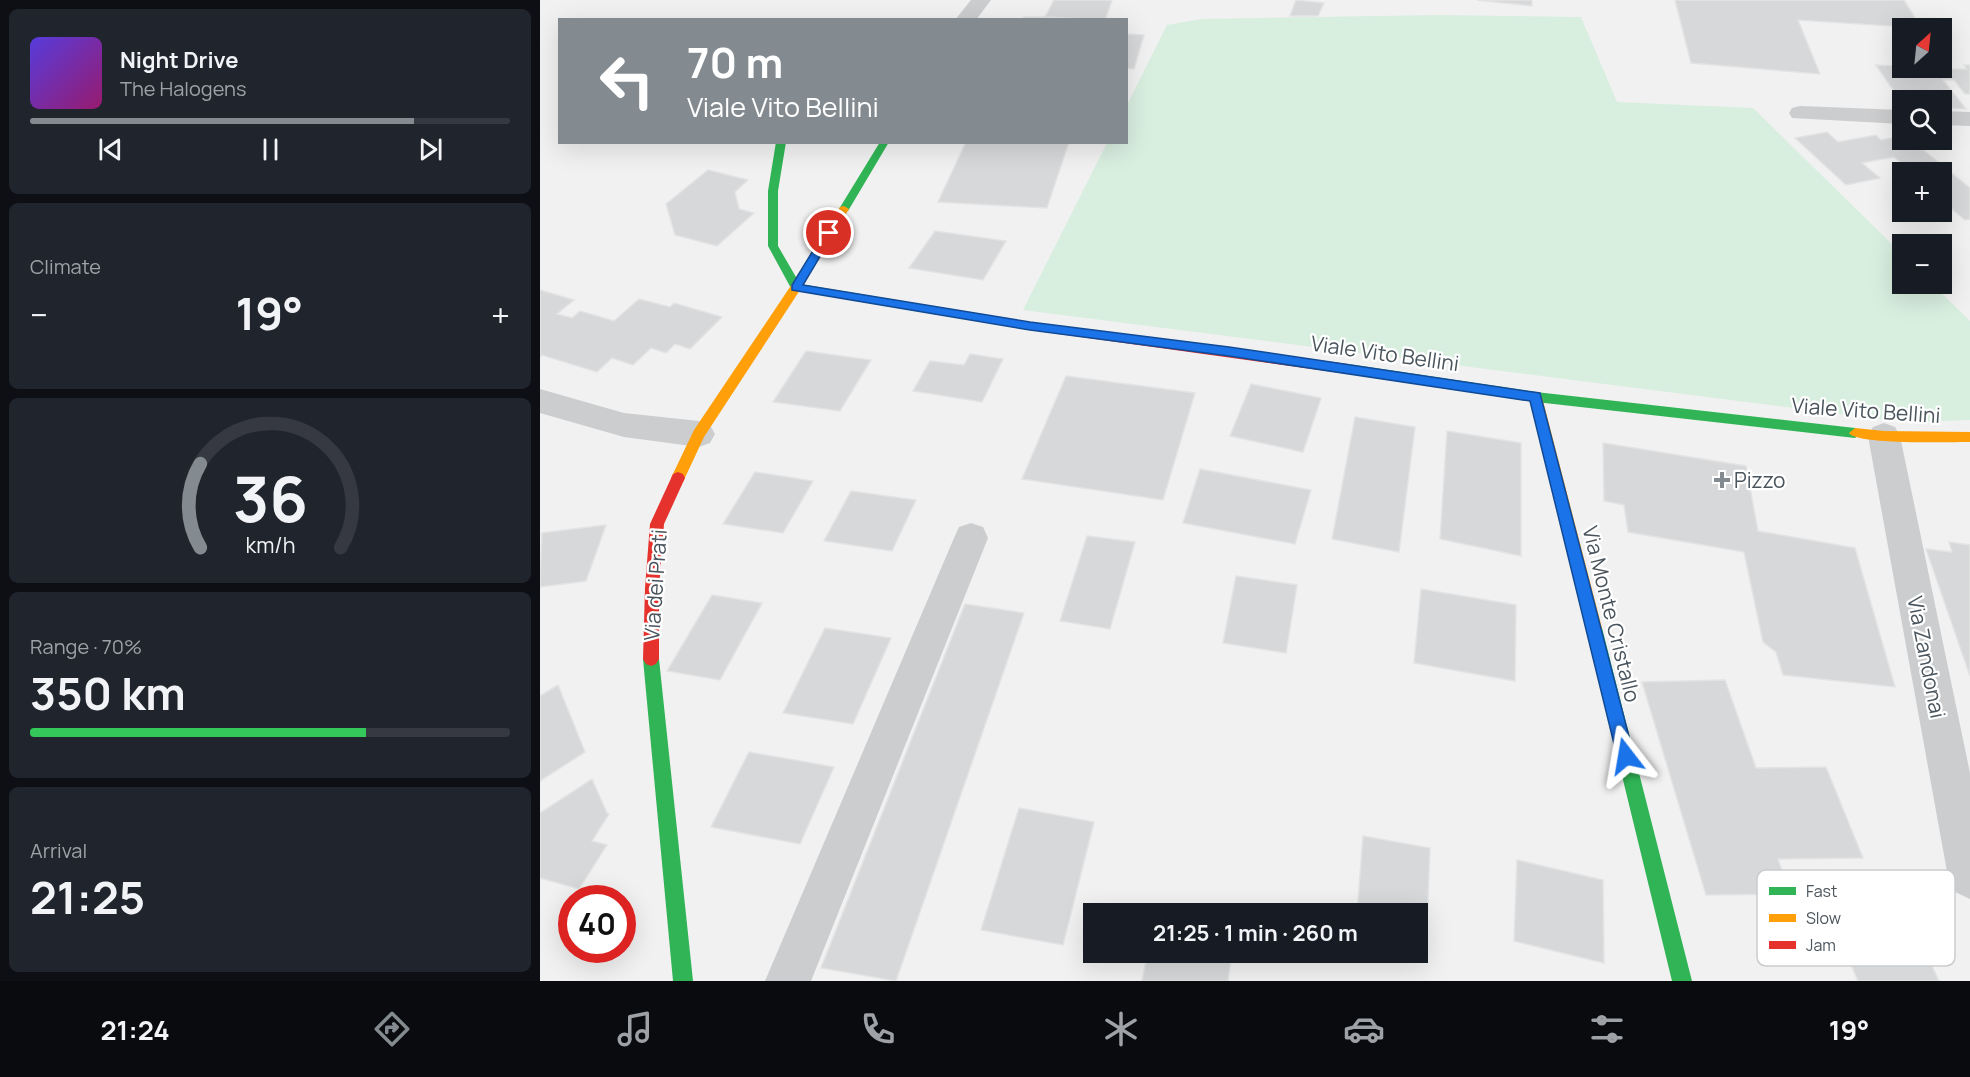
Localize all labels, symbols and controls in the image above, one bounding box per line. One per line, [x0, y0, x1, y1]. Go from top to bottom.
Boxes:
north arrow [1892, 18, 1952, 78]
map controls [1892, 18, 1952, 294]
text: 70 m [687, 33, 783, 91]
icon: left [588, 42, 666, 120]
text: Night Drive [120, 45, 239, 75]
text: The Halogens [120, 75, 246, 102]
text: Viale Vito Bellini [687, 88, 879, 125]
button: search [1892, 90, 1952, 150]
icon: previous [94, 133, 127, 166]
icon: pause [254, 133, 287, 166]
icon: next [414, 133, 447, 166]
button: + [1892, 162, 1952, 222]
pin [803, 207, 854, 258]
icon: arrive [812, 216, 845, 249]
button: − [1892, 234, 1952, 294]
text: Climate [30, 253, 101, 280]
text: 19° [235, 282, 303, 344]
text: − [30, 292, 48, 337]
text: + [491, 292, 510, 337]
street label: Viale Vito Bellini [1309, 329, 1461, 377]
street label: Viale Vito Bellini [1791, 391, 1941, 429]
text: 36 [232, 455, 308, 541]
place label: Pizzo [1734, 466, 1785, 494]
marker: Pizzo [1715, 473, 1729, 487]
street label: Via Monte Cristallo [1577, 523, 1647, 705]
street label: Via dei Prati [637, 528, 673, 642]
text: km/h [245, 530, 295, 559]
street label: Via Zandonai [1901, 594, 1953, 720]
text: Range · 70% [30, 633, 142, 660]
text: 350 km [30, 662, 186, 724]
position arrow [1594, 724, 1658, 788]
text: Arrival [30, 837, 87, 864]
text: 21:25 [30, 866, 145, 928]
legend [1757, 870, 1955, 966]
text: Fast [1806, 880, 1837, 902]
speed limit sign: 40 [558, 885, 636, 963]
text: Slow [1806, 907, 1841, 929]
text: 21:25 · 1 min · 260 m [1153, 918, 1358, 948]
text: Jam [1806, 934, 1836, 956]
icon: directions [371, 1008, 413, 1050]
icon: music [614, 1008, 656, 1050]
icon: phone [857, 1008, 899, 1050]
icon: climate [1100, 1008, 1142, 1050]
icon: car [1343, 1008, 1385, 1050]
icon: filters [1586, 1008, 1628, 1050]
text: 21:24 [101, 1011, 170, 1048]
text: 19° [1829, 1011, 1869, 1048]

